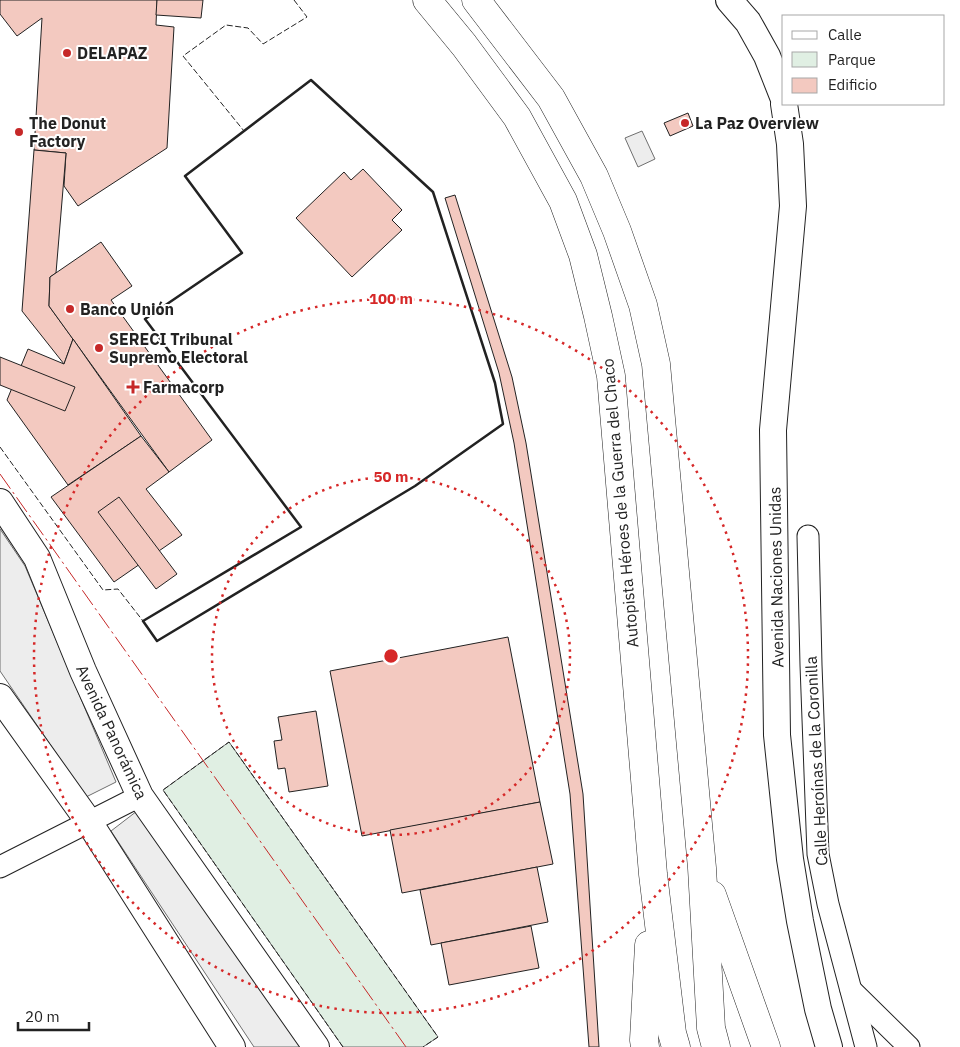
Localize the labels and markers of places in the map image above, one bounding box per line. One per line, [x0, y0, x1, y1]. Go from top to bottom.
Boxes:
place label: DELAPAZ [77, 43, 148, 63]
marker: DELAPAZ [61, 47, 73, 59]
place label: The Donut Factory [29, 113, 106, 151]
place label: La Paz Overview [695, 113, 819, 133]
marker: La Paz Overview [679, 117, 691, 129]
marker: The Donut Factory [13, 126, 25, 138]
place label: Banco Unión [80, 299, 174, 319]
marker: Banco Unión [64, 303, 76, 315]
place label: SERECI Tribunal Supremo Electoral [109, 329, 248, 367]
marker: SERECI Tribunal Supremo Electoral [93, 342, 105, 354]
place label: Farmacorp [143, 377, 224, 397]
marker: Farmacorp [127, 381, 139, 393]
centre of rings [382, 647, 400, 665]

